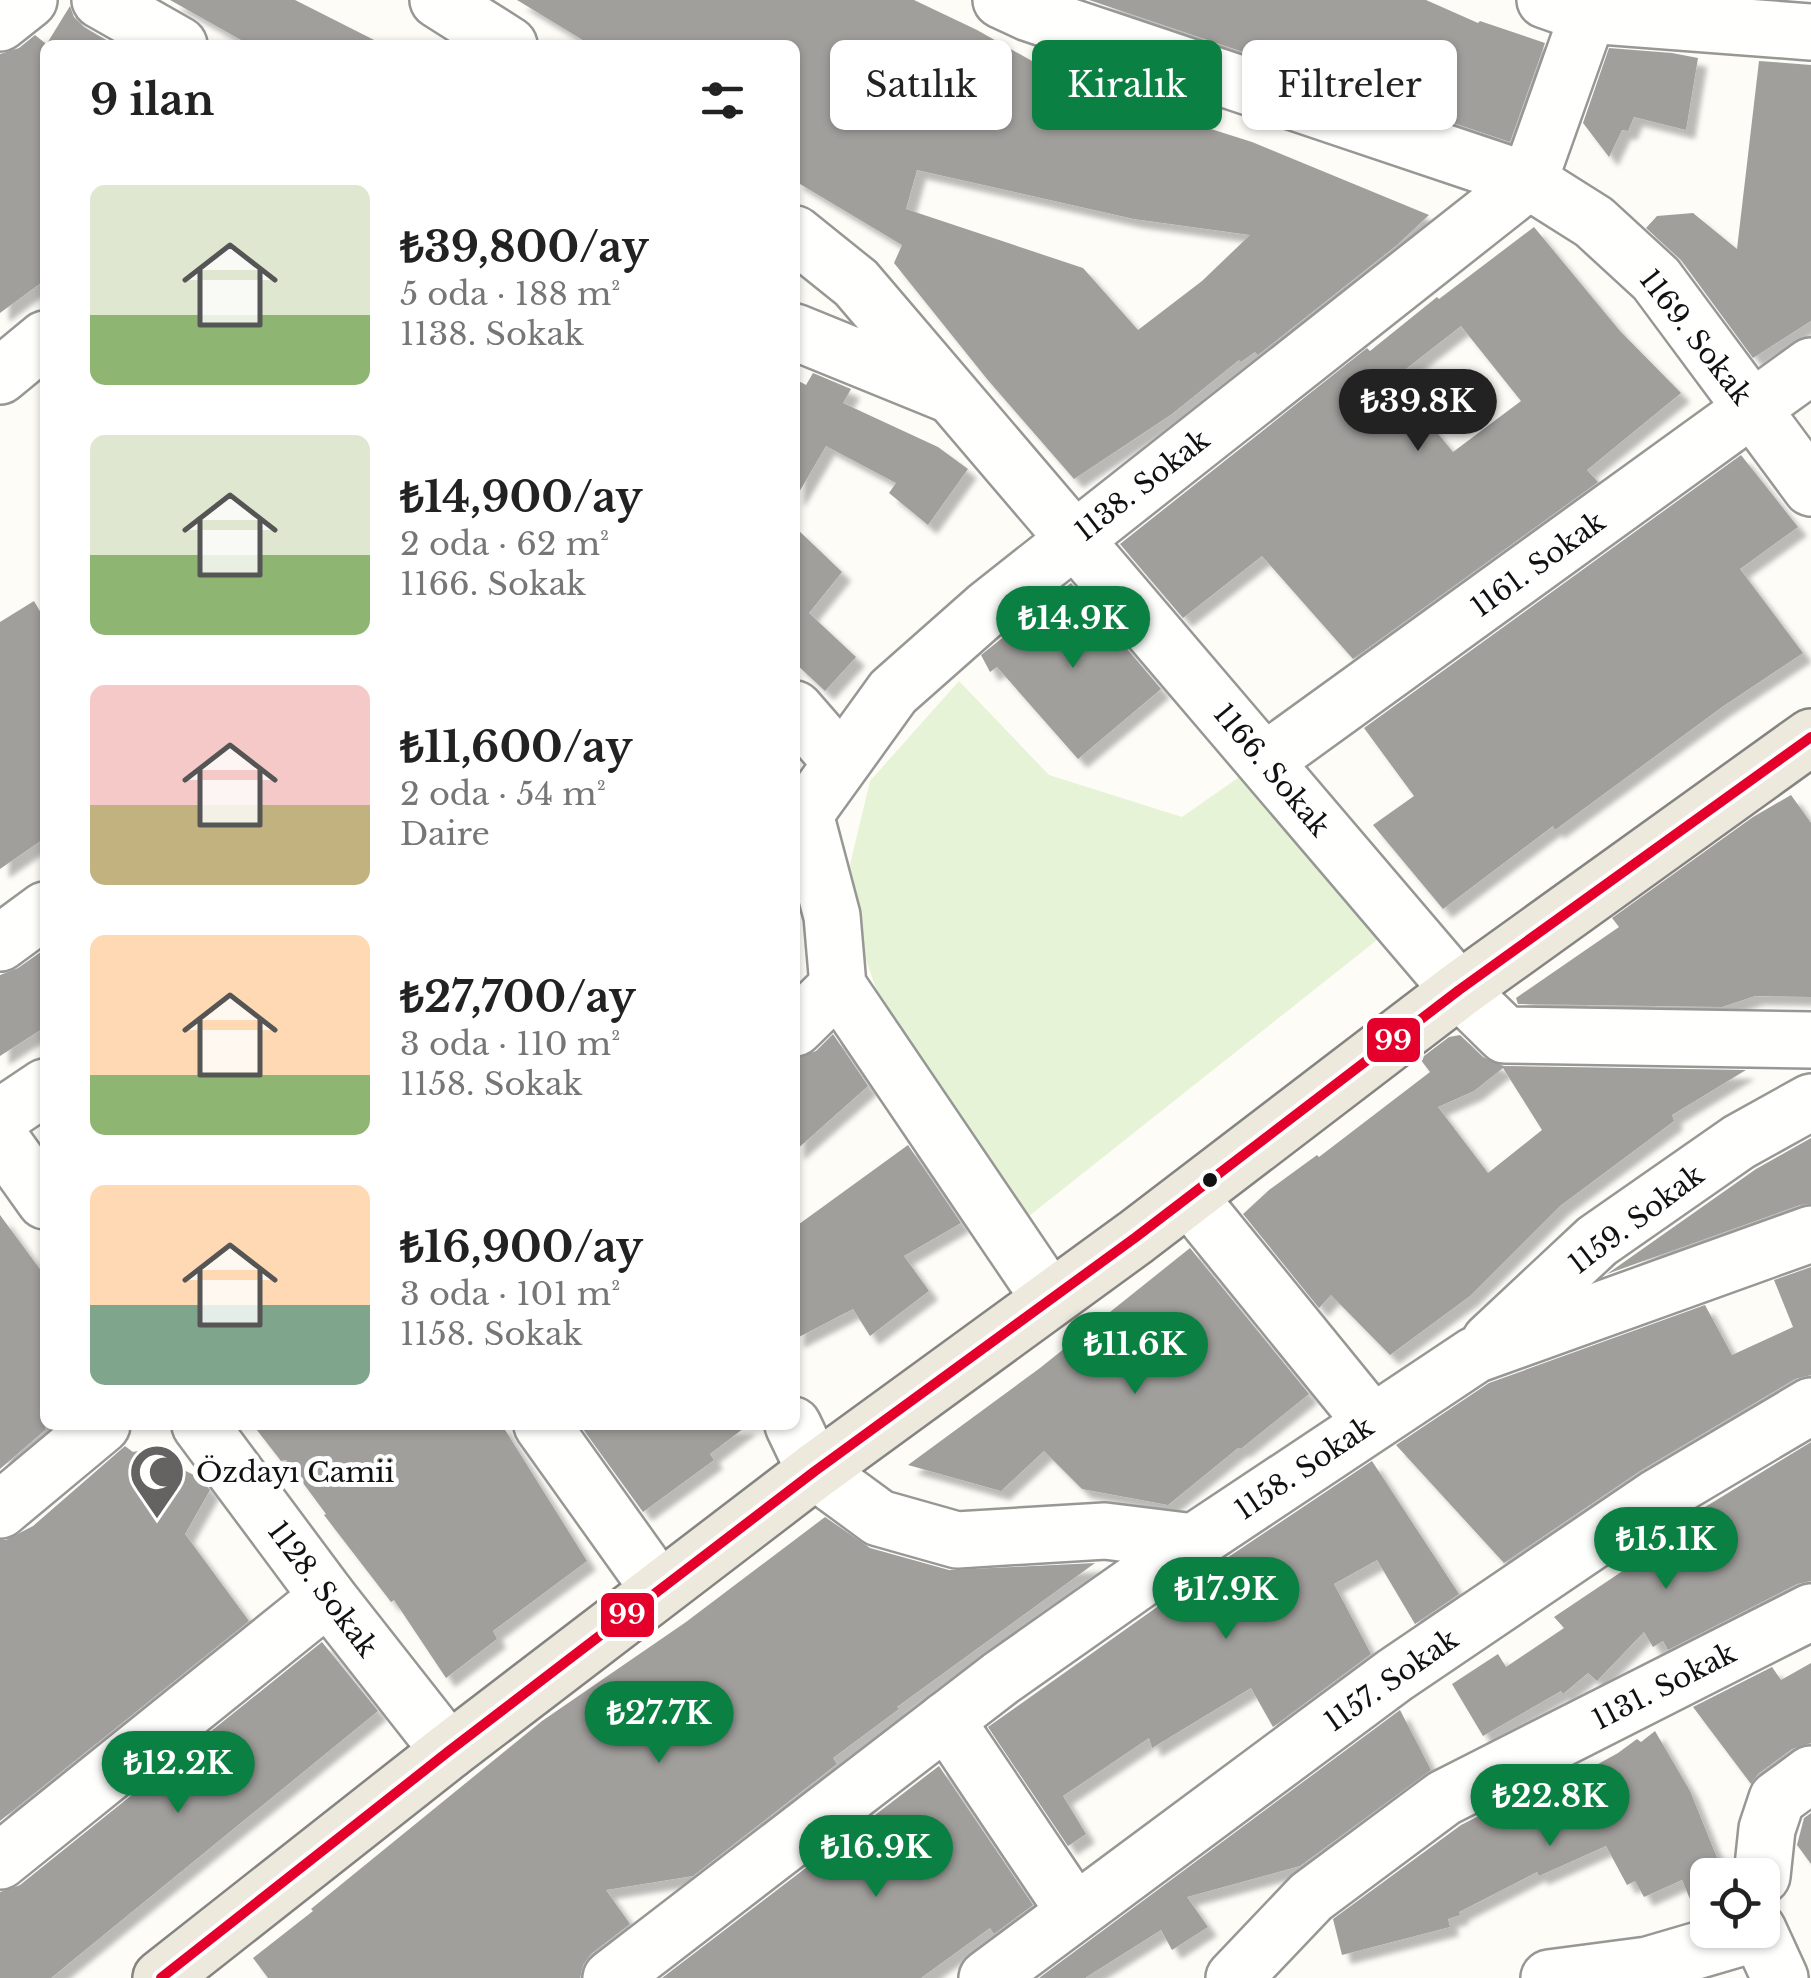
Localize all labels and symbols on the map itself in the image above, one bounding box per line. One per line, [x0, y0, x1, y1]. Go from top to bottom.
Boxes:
street label: 1169. Sokak [1632, 263, 1760, 413]
pin: ₺39.8K [1337, 369, 1499, 454]
street label: 1138. Sokak [1068, 422, 1217, 549]
street label: 1161. Sokak [1464, 504, 1613, 625]
pin: ₺14.9K [992, 586, 1154, 671]
street label: 1166. Sokak [1206, 697, 1338, 845]
line badge: 99 [1365, 1016, 1422, 1064]
text: 99 [1374, 1023, 1412, 1058]
street label: 1159. Sokak [1562, 1157, 1711, 1282]
unlabelled marker [1200, 1170, 1220, 1190]
pin: ₺11.6K [1054, 1312, 1216, 1397]
street label: 1158. Sokak [1228, 1409, 1381, 1528]
mosque icon: Özdayı Camii [127, 1442, 187, 1521]
place label: Özdayı Camii [196, 1455, 394, 1490]
pin: ₺15.1K [1585, 1507, 1747, 1592]
street label: 1128. Sokak [260, 1514, 385, 1665]
pin: ₺17.9K [1145, 1557, 1307, 1642]
line badge: 99 [599, 1591, 656, 1639]
text: 99 [608, 1597, 646, 1632]
street label: 1157. Sokak [1318, 1621, 1465, 1739]
street label: 1131. Sokak [1587, 1635, 1743, 1738]
pin: ₺27.7K [578, 1681, 740, 1766]
pin: ₺12.2K [97, 1731, 259, 1816]
pin: ₺22.8K [1469, 1764, 1631, 1849]
pin: ₺16.9K [795, 1815, 957, 1900]

